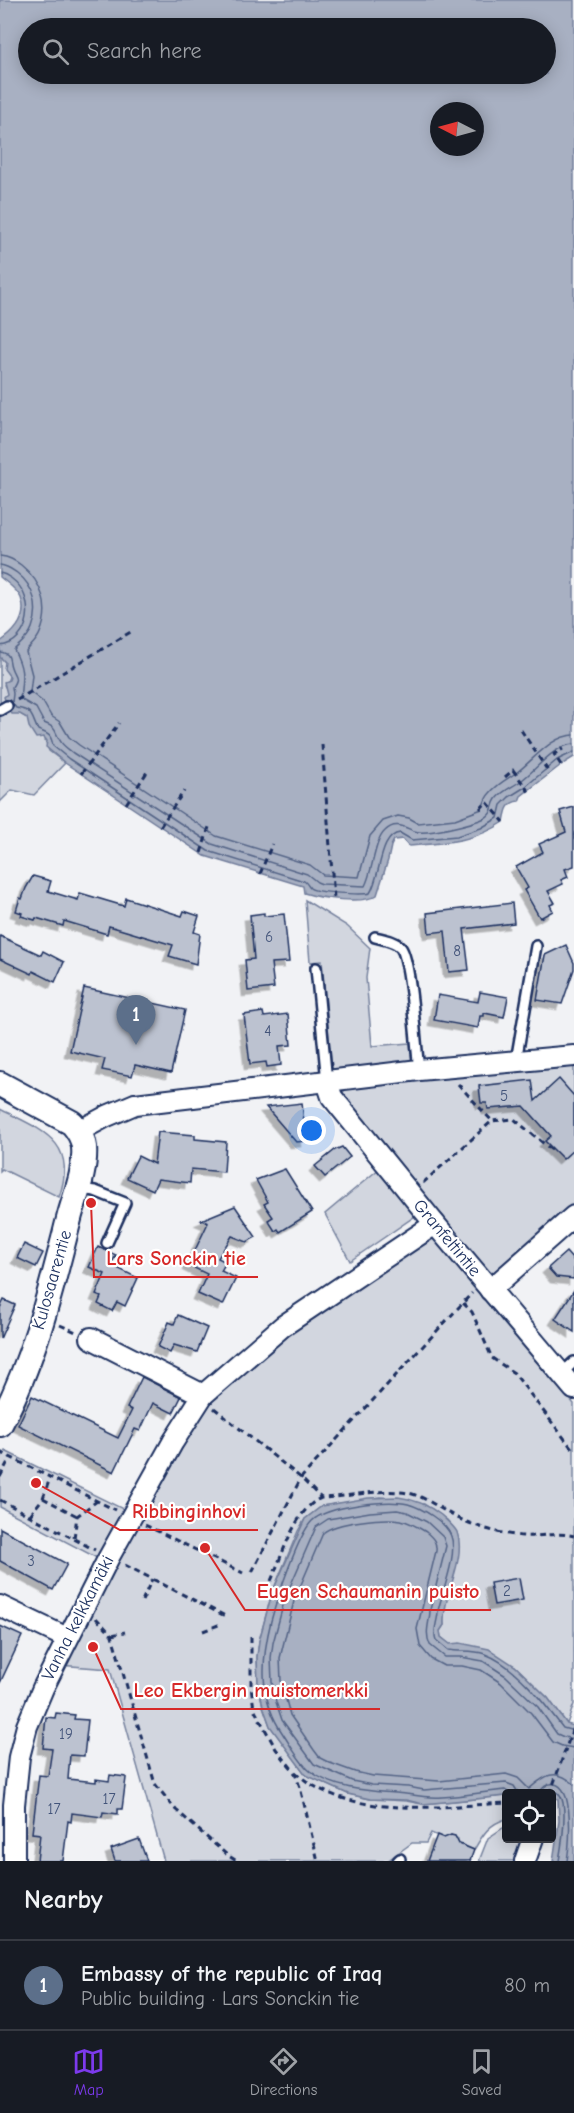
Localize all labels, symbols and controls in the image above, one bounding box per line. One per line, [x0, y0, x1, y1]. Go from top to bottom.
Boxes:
search box [18, 18, 556, 84]
icon: search [39, 35, 72, 68]
text: Search here [87, 38, 202, 64]
north arrow [430, 102, 484, 156]
house number: 6 [265, 928, 273, 946]
house number: 8 [453, 942, 461, 960]
pin: 1 [116, 996, 156, 1045]
house number: 4 [264, 1022, 272, 1040]
house number: 5 [500, 1087, 508, 1105]
your location [297, 1116, 326, 1145]
street label: Granfeltintie [409, 1195, 485, 1281]
street label: Kulosaarentie [28, 1228, 76, 1332]
callout: Lars Sonckin tie [94, 1239, 258, 1277]
text: Lars Sonckin tie [106, 1247, 246, 1270]
callout: Ribbinginhovi [120, 1492, 258, 1530]
text: Ribbinginhovi [132, 1500, 246, 1523]
house number: 3 [27, 1552, 35, 1570]
street label: Vanha kelkkamäki [37, 1552, 119, 1684]
callout: Eugen Schaumanin puisto [245, 1572, 491, 1610]
text: Eugen Schaumanin puisto [257, 1580, 479, 1603]
house number: 2 [503, 1582, 511, 1600]
callout: Leo Ekbergin muistomerkki [121, 1671, 380, 1709]
text: Leo Ekbergin muistomerkki [134, 1679, 368, 1702]
house number: 19 [59, 1725, 73, 1743]
map controls [502, 1789, 556, 1843]
button: locate [502, 1789, 556, 1843]
house number: 17 [102, 1790, 116, 1808]
house number: 17 [47, 1800, 61, 1818]
text: Nearby [24, 1885, 103, 1915]
text: Embassy of the republic of Iraq [81, 1961, 382, 1987]
text: 1 [40, 1974, 47, 1997]
text: 80 m [504, 1974, 550, 1997]
text: Public building · Lars Sonckin tie [81, 1987, 359, 2010]
tab: Map [72, 2045, 105, 2099]
tab: Directions [250, 2045, 317, 2099]
tab: Saved [462, 2045, 502, 2099]

